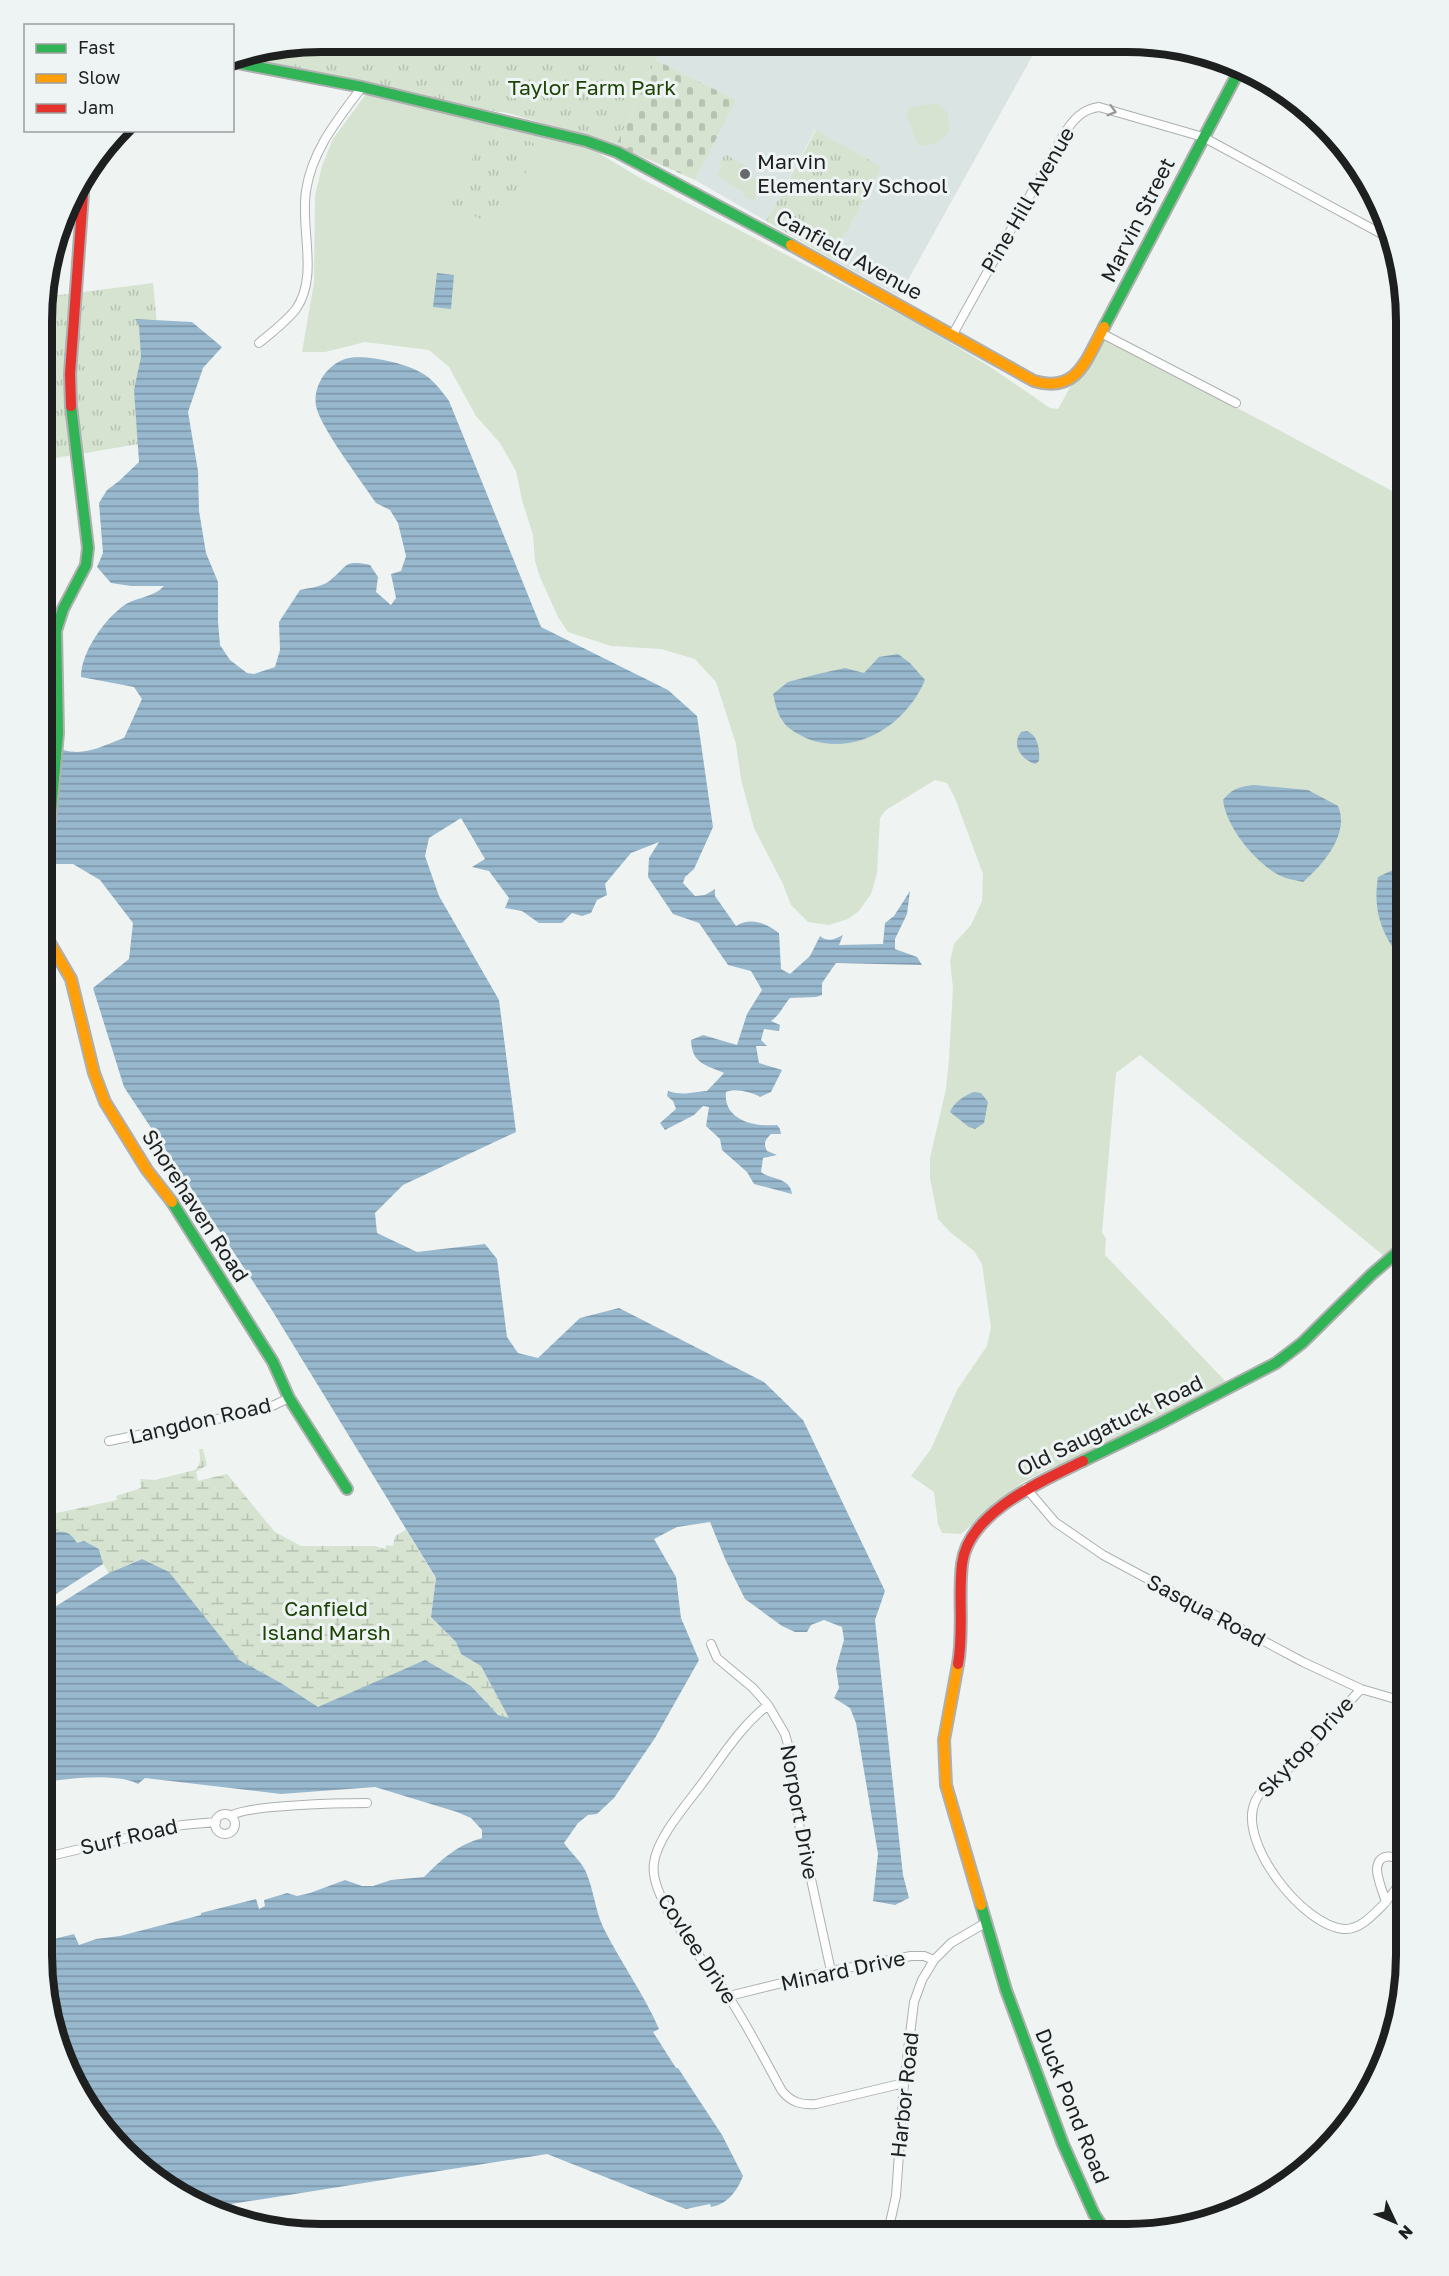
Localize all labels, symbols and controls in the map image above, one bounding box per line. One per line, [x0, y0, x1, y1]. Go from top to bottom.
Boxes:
legend [24, 24, 234, 132]
text: Fast [78, 36, 115, 58]
text: Slow [78, 66, 121, 88]
park label: Taylor Farm Park [508, 74, 676, 100]
text: Jam [78, 96, 114, 118]
one-way arrow [1107, 104, 1117, 117]
street label: Pine Hill Avenue [975, 122, 1079, 277]
place label: Marvin Elementary School [757, 148, 948, 198]
street label: Marvin Street [1095, 153, 1180, 286]
marker: Marvin Elementary School [738, 167, 752, 181]
street label: Canfield Avenue [772, 203, 927, 305]
street label: Shorehaven Road [137, 1124, 255, 1287]
street label: Old Saugatuck Road [1012, 1369, 1207, 1481]
street label: Langdon Road [126, 1391, 273, 1449]
street label: Sasqua Road [1143, 1568, 1270, 1652]
park label: Canfield Island Marsh [261, 1595, 391, 1645]
street label: Skytop Drive [1252, 1690, 1359, 1802]
street label: Norport Drive [775, 1742, 825, 1881]
street label: Surf Road [78, 1812, 180, 1860]
street label: Covlee Drive [653, 1888, 743, 2009]
street label: Minard Drive [778, 1944, 907, 1996]
street label: Duck Pond Road [1030, 2024, 1116, 2187]
street label: Harbor Road [884, 2031, 924, 2159]
north arrow [1365, 2192, 1425, 2252]
text: N [1394, 2221, 1417, 2244]

